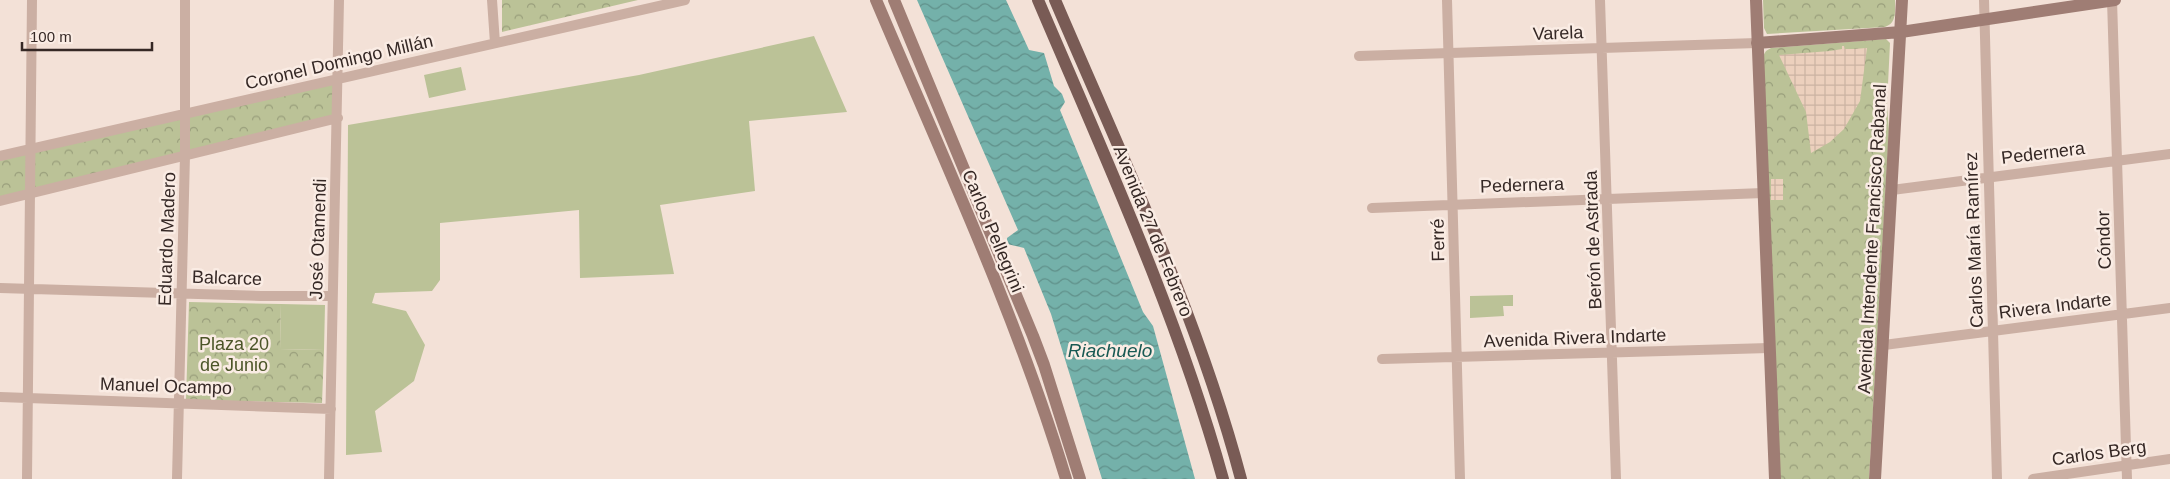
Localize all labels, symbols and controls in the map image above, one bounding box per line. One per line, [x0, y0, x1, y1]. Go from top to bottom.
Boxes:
scale bar [22, 20, 152, 52]
street label: Varela [1532, 22, 1585, 44]
text: 100 m [30, 28, 72, 45]
street label: Coronel Domingo Millán [243, 31, 435, 93]
street label: Avenida Intendente Francisco Rabanal [1854, 84, 1890, 394]
street label: Pedernera [2000, 138, 2087, 168]
street label: Avenida 27 de Febrero [1109, 143, 1197, 319]
street label: Carlos María Ramírez [1961, 152, 1987, 328]
street label: Carlos Pellegrini [958, 167, 1028, 295]
street label: Berón de Astrada [1581, 169, 1605, 310]
street label: Eduardo Madero [155, 172, 179, 306]
street label: Pedernera [1480, 174, 1565, 196]
street label: José Otamendi [306, 178, 330, 300]
street label: Cóndor [2093, 210, 2115, 270]
street label: Ferré [1428, 218, 1448, 262]
street label: Balcarce [192, 267, 262, 289]
street label: Rivera Indarte [1998, 289, 2112, 323]
street label: Avenida Rivera Indarte [1483, 325, 1667, 351]
park label: Plaza 20 de Junio [199, 334, 269, 375]
water label: Riachuelo [1068, 340, 1152, 361]
street label: Manuel Ocampo [100, 374, 232, 398]
street label: Carlos Berg [2051, 436, 2147, 470]

